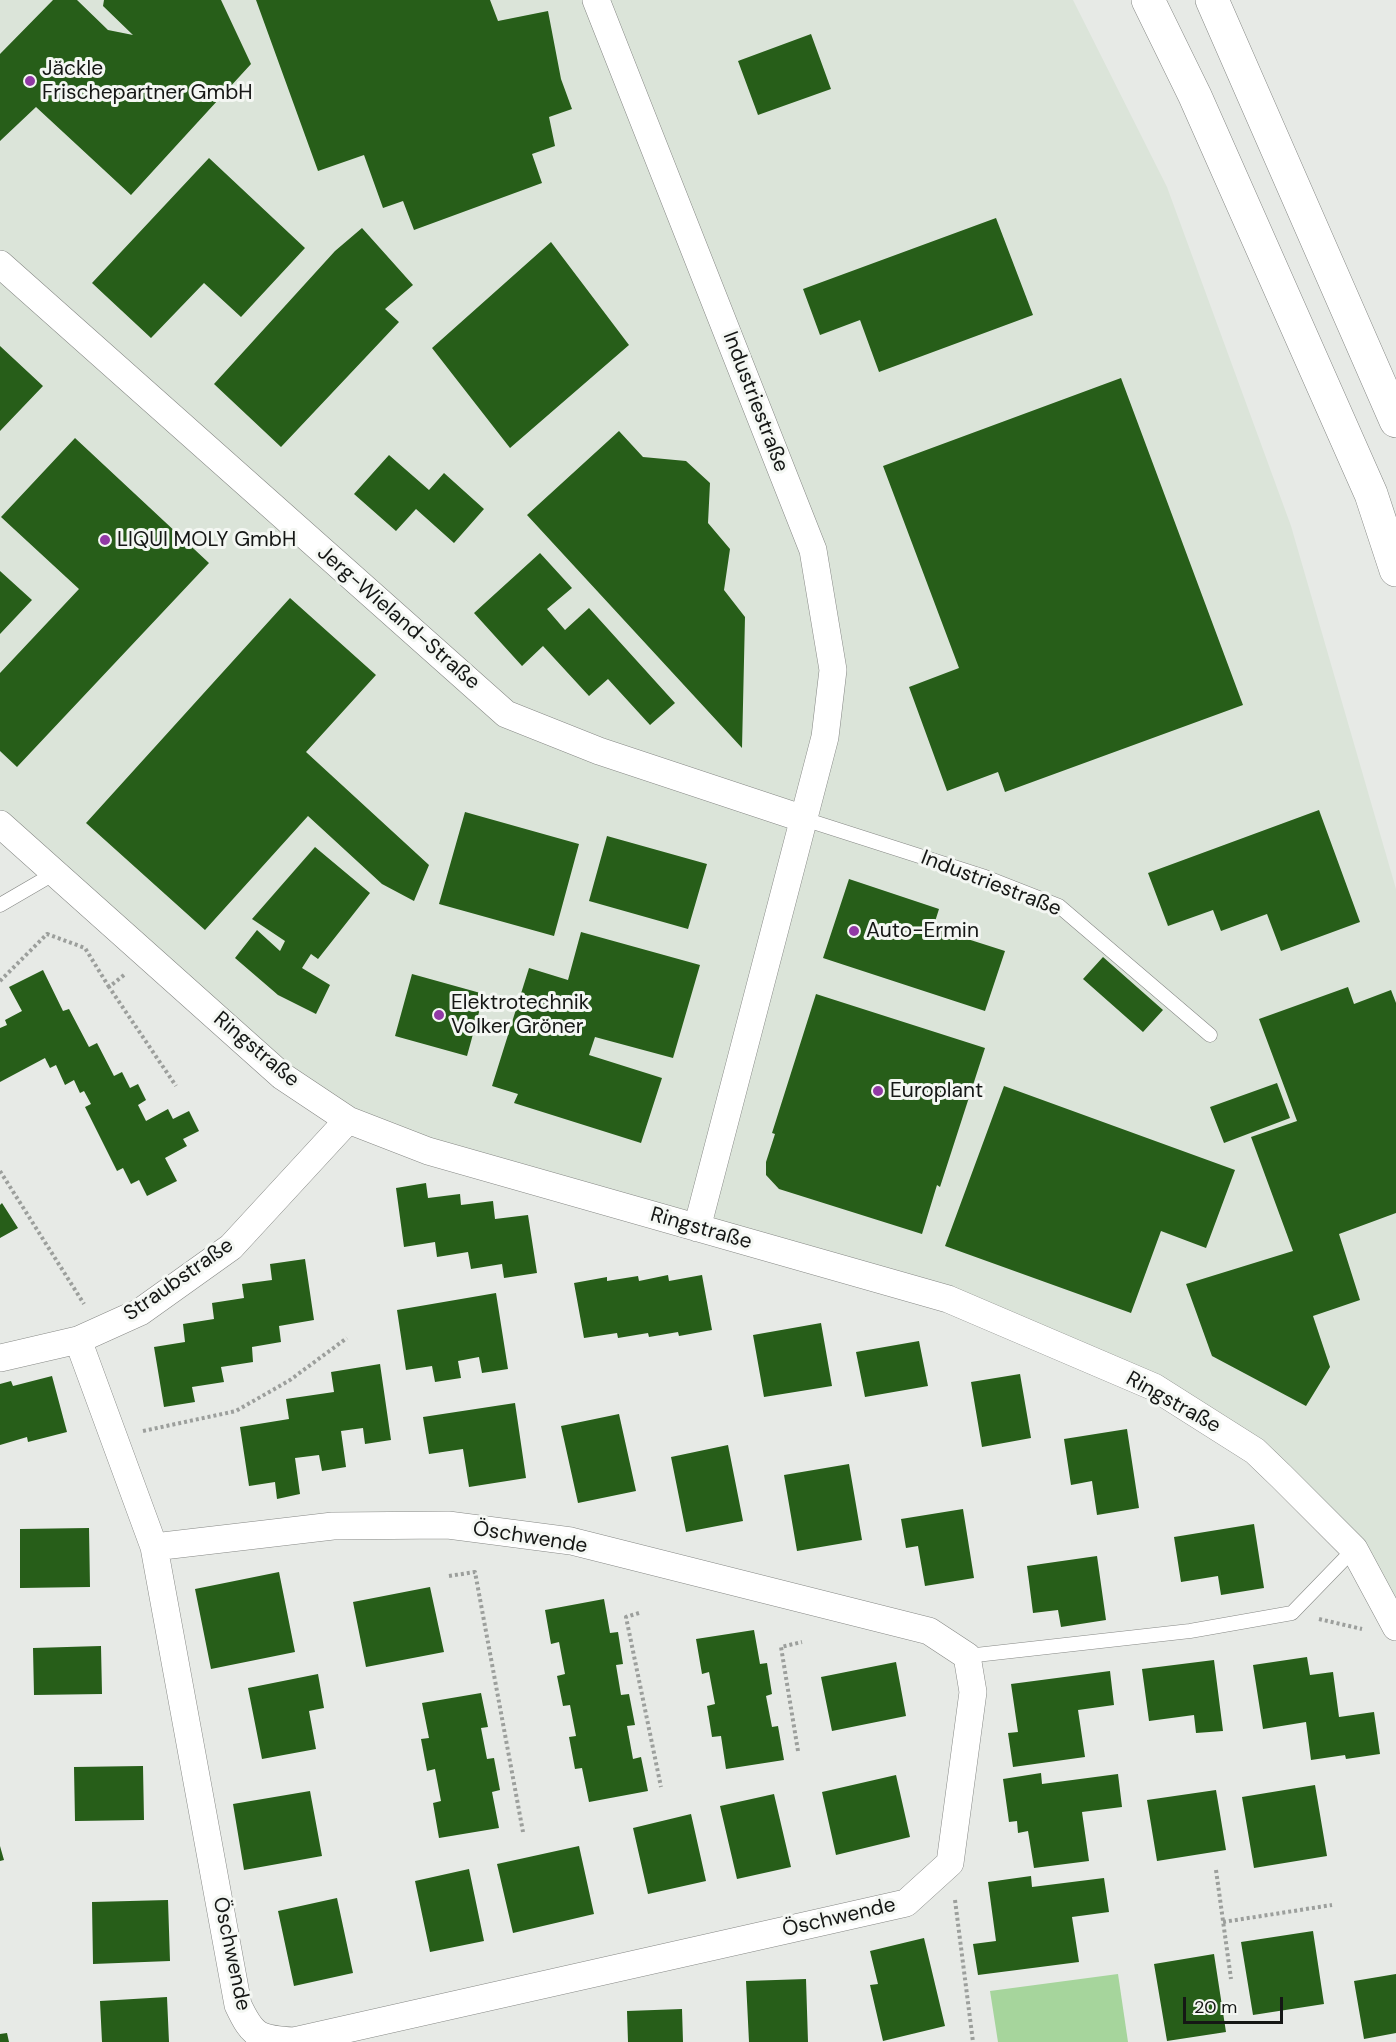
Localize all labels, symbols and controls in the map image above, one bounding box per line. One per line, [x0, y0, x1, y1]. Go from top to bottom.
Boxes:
place label: Jäckle Frischepartner GmbH [42, 56, 253, 106]
marker: Jäckle Frischepartner GmbH [23, 74, 37, 88]
street label: Industriestraße [717, 328, 793, 476]
place label: LIQUI MOLY GmbH [117, 527, 296, 553]
marker: LIQUI MOLY GmbH [98, 533, 112, 547]
street label: Jerg-Wieland-Straße [311, 540, 485, 696]
street label: Industriestraße [917, 846, 1065, 922]
place label: Auto-Ermin [866, 918, 979, 944]
marker: Auto-Ermin [847, 924, 861, 938]
place label: Elektrotechnik Volker Gröner [451, 990, 589, 1040]
street label: Ringstraße [208, 1007, 304, 1093]
marker: Elektrotechnik Volker Gröner [432, 1008, 446, 1022]
place label: Europlant [890, 1078, 983, 1104]
marker: Europlant [871, 1084, 885, 1098]
street label: Ringstraße [647, 1203, 755, 1255]
street label: Straubstraße [119, 1233, 239, 1327]
street label: Ringstraße [1121, 1367, 1225, 1439]
street label: Öschwende [471, 1517, 589, 1559]
street label: Öschwende [780, 1893, 898, 1943]
street label: Öschwende [207, 1895, 255, 2013]
scale bar [1186, 1985, 1286, 2023]
text: 20 m [1194, 1995, 1237, 2019]

